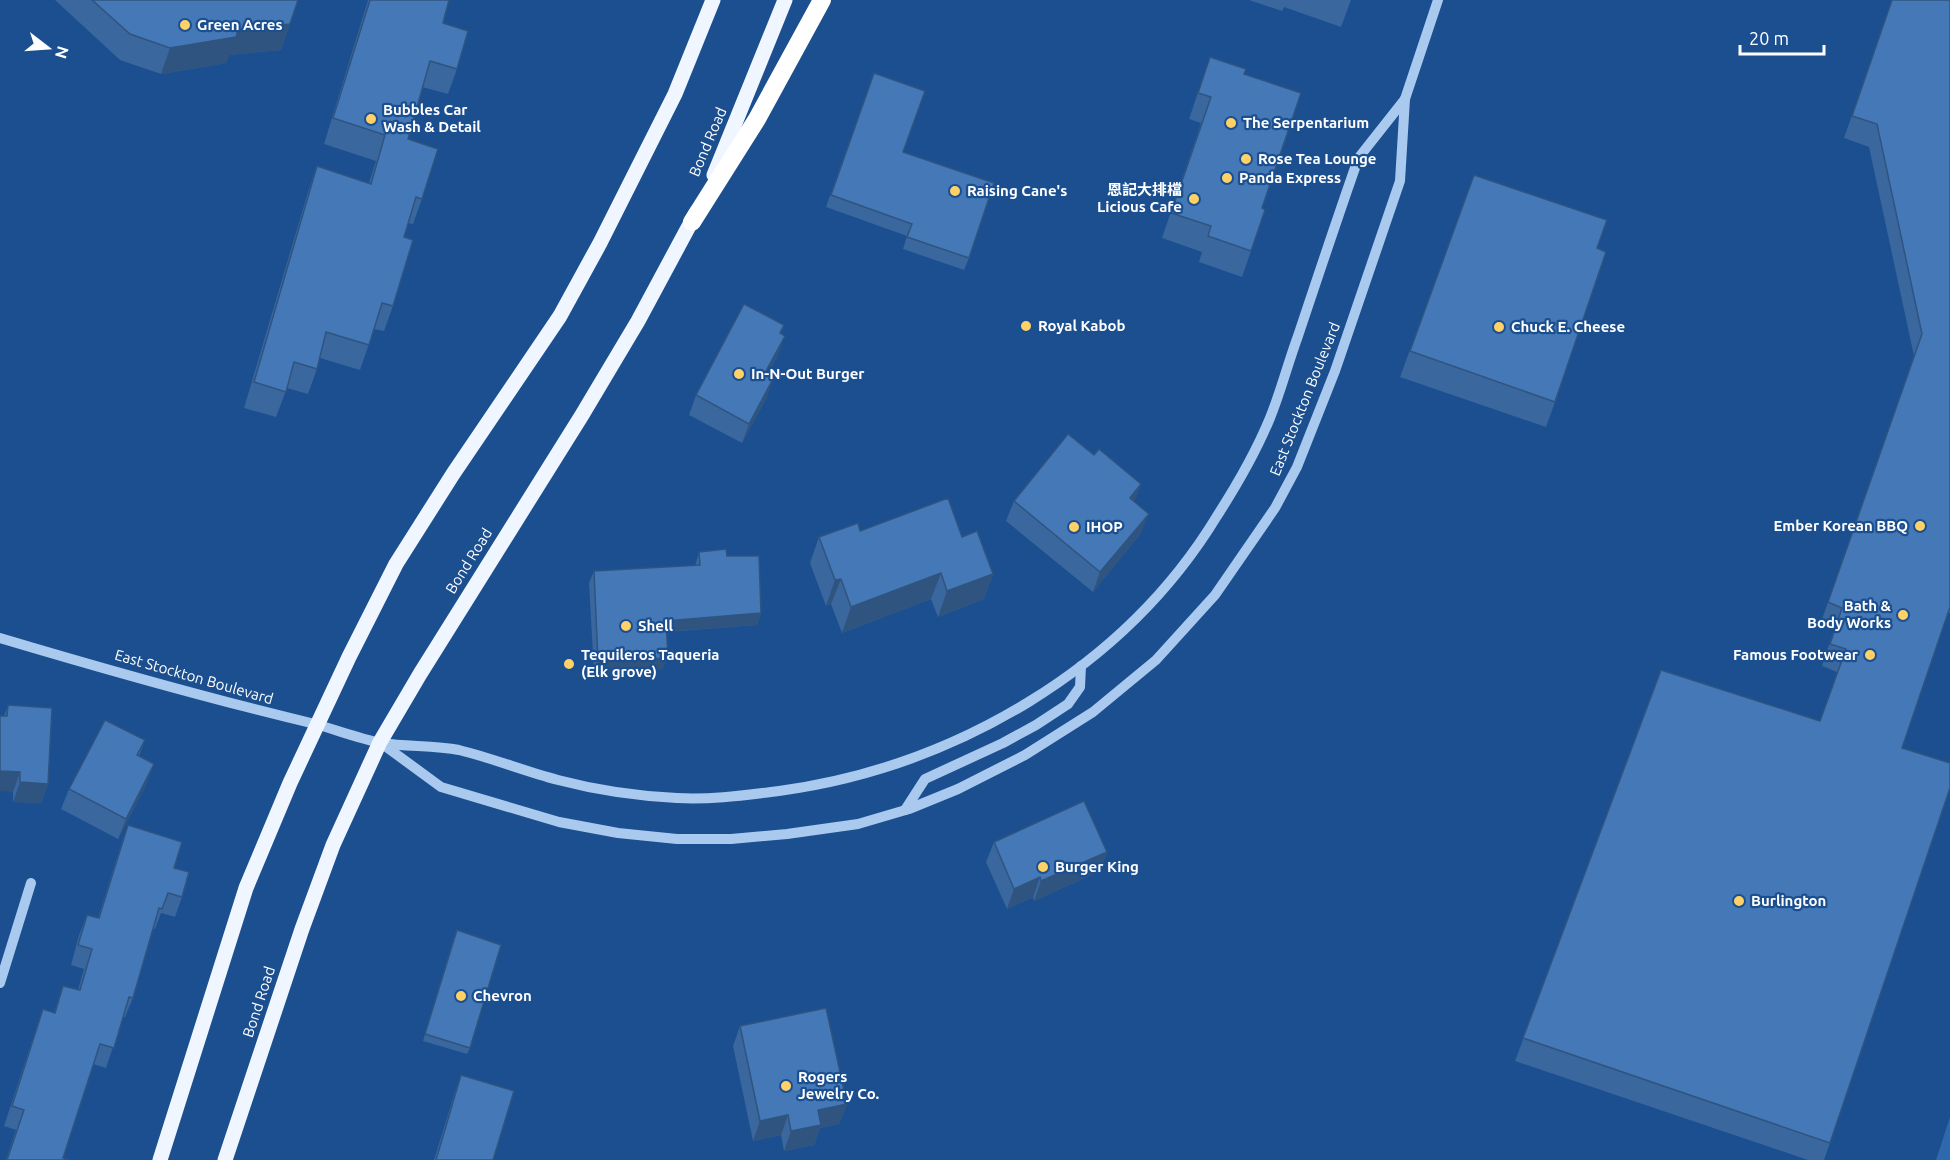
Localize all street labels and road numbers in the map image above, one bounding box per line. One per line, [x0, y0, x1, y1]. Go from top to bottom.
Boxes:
street label: Bond Road [685, 105, 730, 179]
street label: East Stockton Boulevard [1266, 320, 1343, 478]
street label: Bond Road [442, 525, 495, 596]
street label: East Stockton Boulevard [113, 646, 275, 707]
street label: Bond Road [239, 964, 278, 1039]

